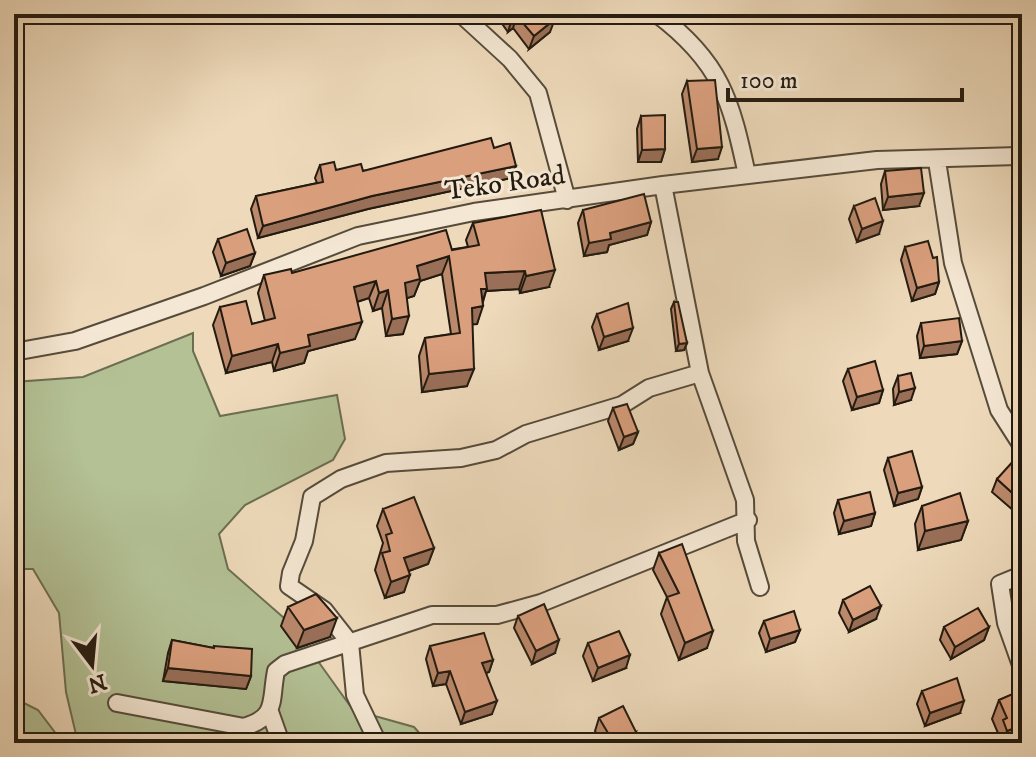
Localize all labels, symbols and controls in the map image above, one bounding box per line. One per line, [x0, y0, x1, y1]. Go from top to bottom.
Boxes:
scale bar [728, 52, 962, 102]
text: 100 m [740, 66, 798, 96]
street label: Teko Road [443, 157, 567, 209]
north arrow [52, 625, 132, 705]
text: N [85, 667, 110, 698]

